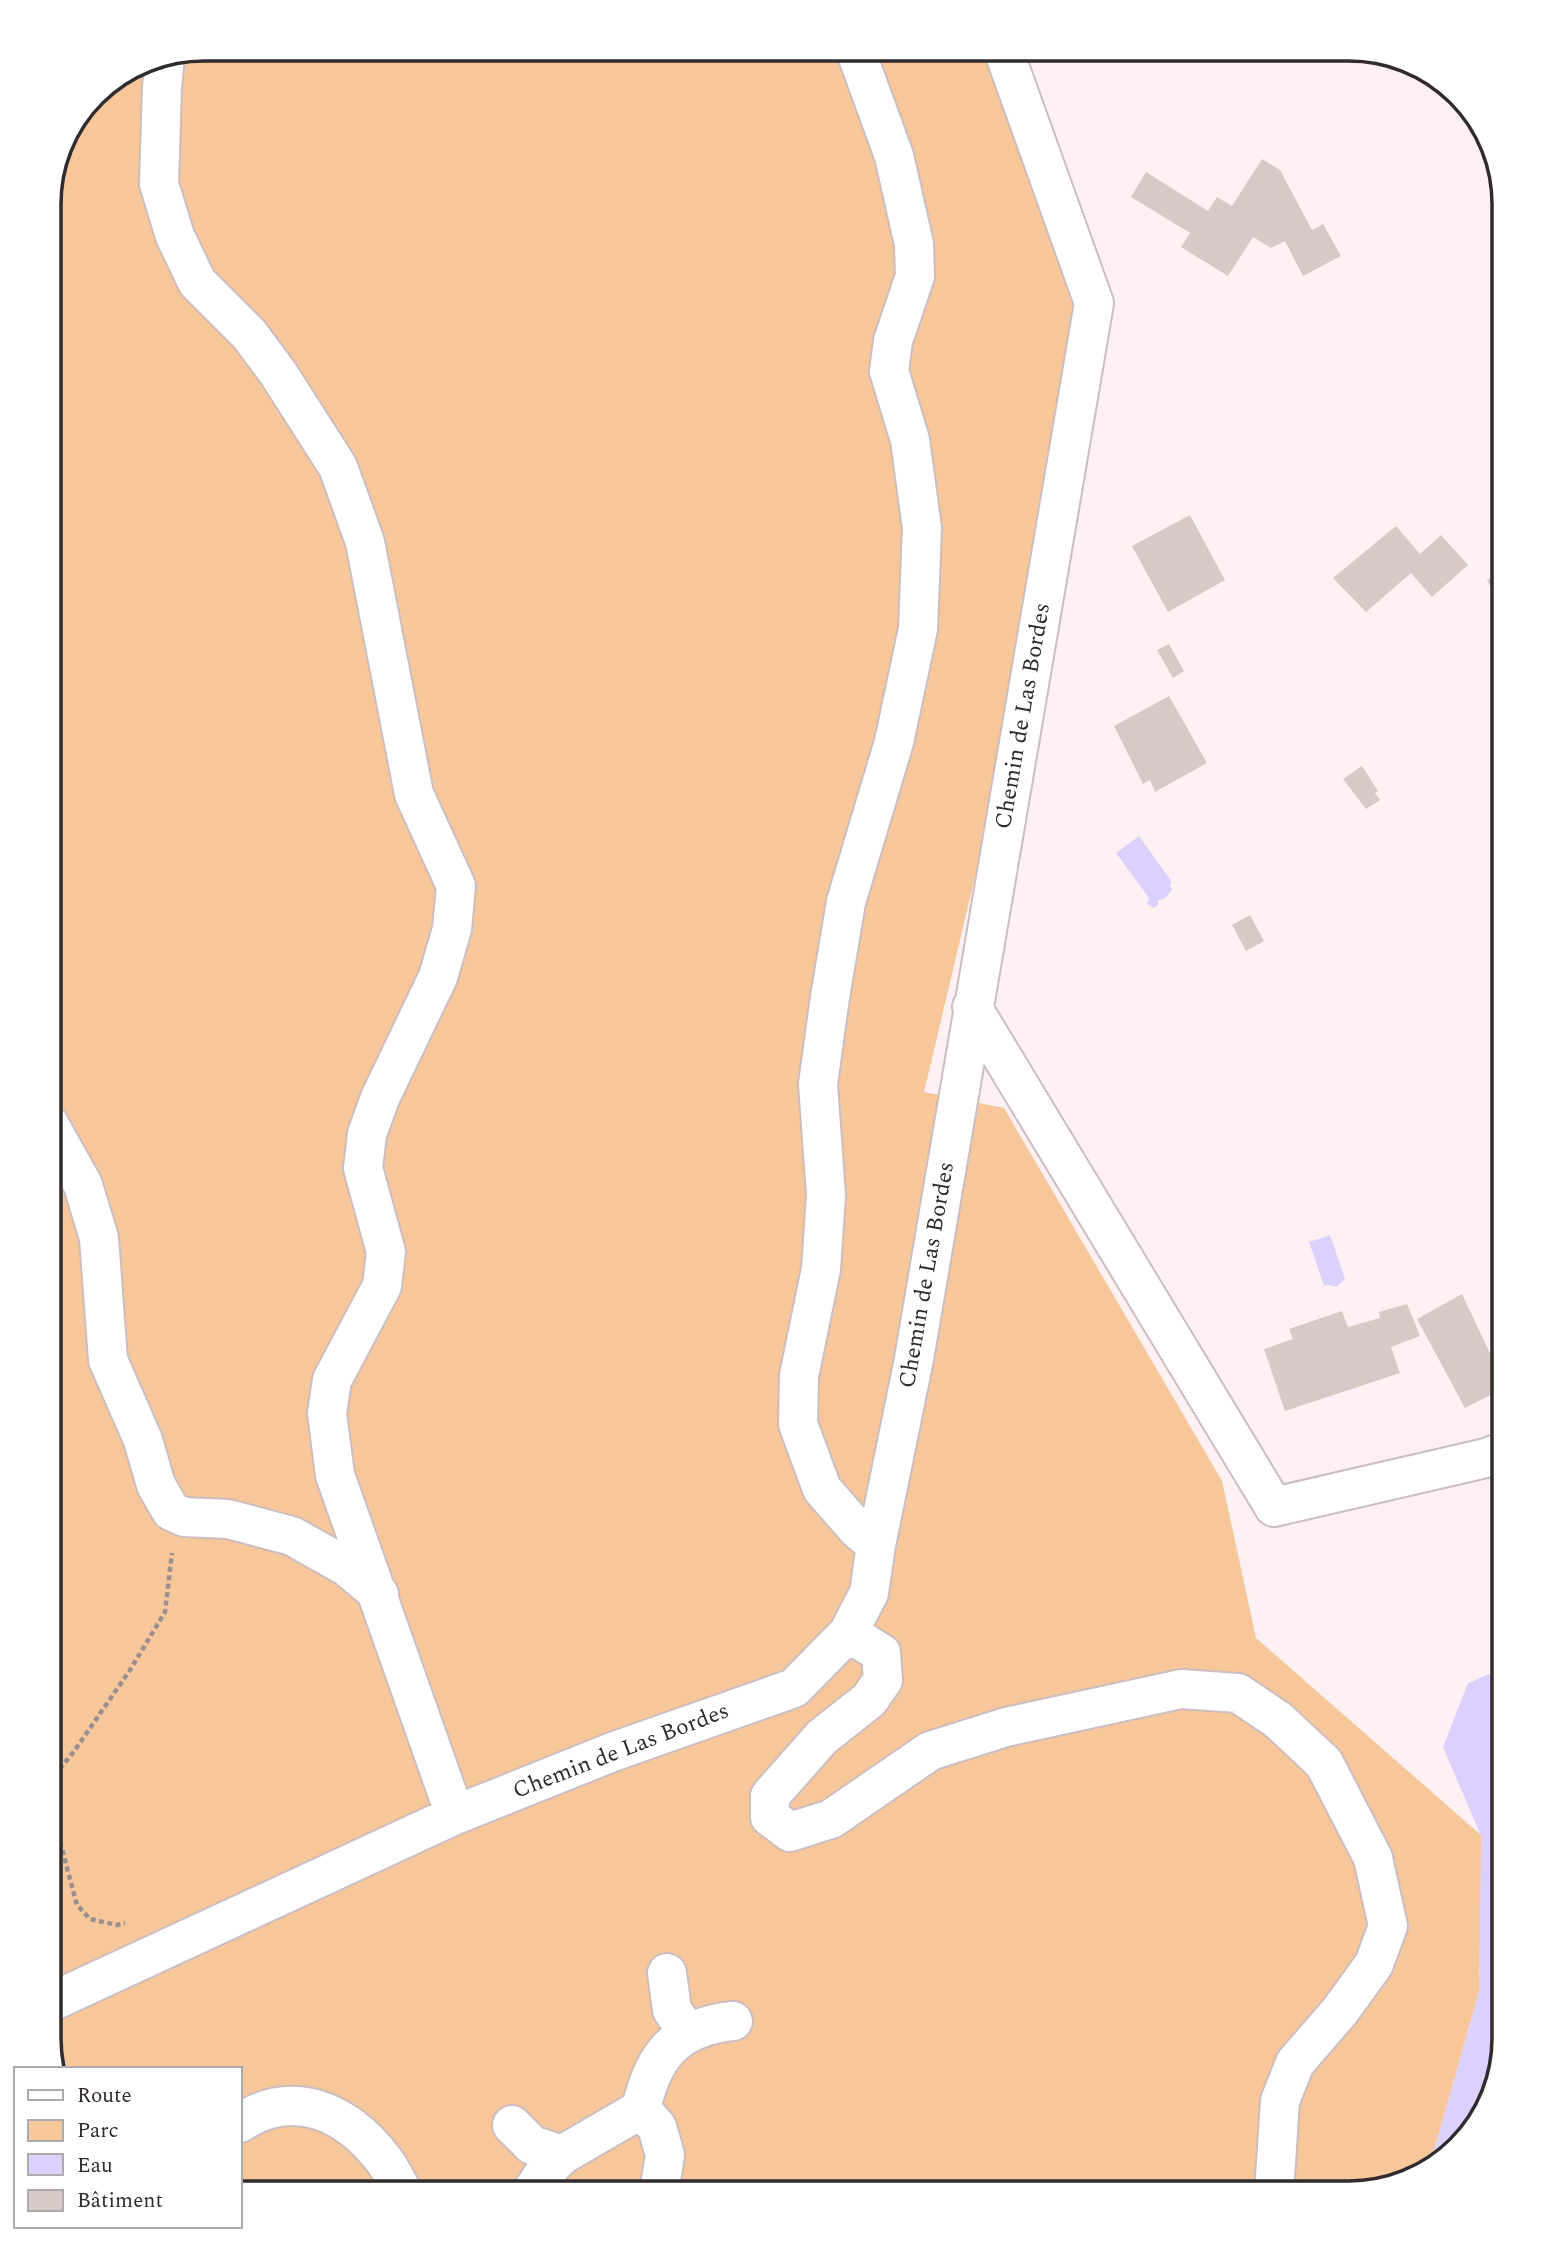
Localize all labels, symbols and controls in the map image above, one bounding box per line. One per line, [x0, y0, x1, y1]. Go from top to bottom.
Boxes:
street label: Chemin de Las Bordes [986, 600, 1060, 832]
street label: Chemin de Las Bordes [890, 1159, 964, 1391]
street label: Chemin de Las Bordes [508, 1694, 734, 1808]
legend [14, 2067, 242, 2228]
text: Route [77, 2080, 132, 2112]
text: Parc [77, 2115, 119, 2147]
text: Eau [77, 2150, 113, 2182]
text: Bâtiment [77, 2185, 163, 2217]

